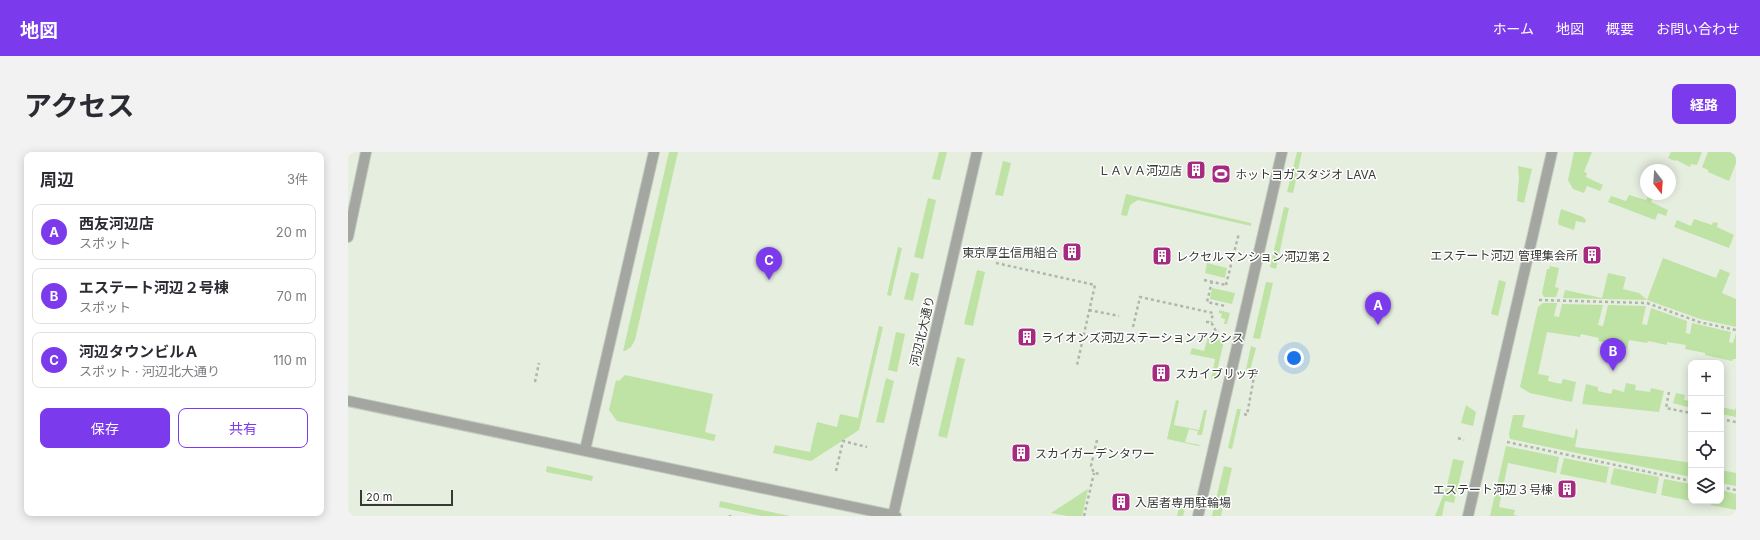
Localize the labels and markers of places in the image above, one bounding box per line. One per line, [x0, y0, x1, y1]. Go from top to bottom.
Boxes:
building icon: ＬＡＶＡ河辺店 [1185, 159, 1207, 181]
place label: ＬＡＶＡ河辺店 [1098, 163, 1182, 178]
sports icon: ホットヨガスタジオ LAVA [1210, 163, 1232, 185]
place label: ホットヨガスタジオ LAVA [1235, 167, 1376, 182]
building icon: 東京厚生信用組合 [1061, 241, 1083, 263]
building icon: エステート河辺 管理集会所 [1581, 244, 1603, 266]
place label: 東京厚生信用組合 [962, 245, 1058, 260]
building icon: レクセルマンション河辺第２ [1151, 245, 1173, 267]
pin: C [756, 247, 782, 280]
place label: エステート河辺 管理集会所 [1431, 248, 1578, 263]
place label: レクセルマンション河辺第２ [1176, 249, 1332, 264]
pin: A [1365, 292, 1391, 325]
building icon: ライオンズ河辺ステーションアクシス [1016, 326, 1038, 348]
place label: ライオンズ河辺ステーションアクシス [1041, 330, 1244, 345]
pin: B [1600, 338, 1626, 371]
building icon: スカイブリッヂ [1150, 362, 1172, 384]
place label: スカイブリッヂ [1175, 366, 1259, 381]
building icon: スカイガーデンタワー [1010, 442, 1032, 464]
place label: スカイガーデンタワー [1035, 446, 1155, 461]
building icon: エステート河辺３号棟 [1556, 478, 1578, 500]
place label: エステート河辺３号棟 [1433, 482, 1553, 497]
building icon: 入居者専用駐輪場 [1110, 491, 1132, 513]
place label: 入居者専用駐輪場 [1135, 495, 1231, 510]

